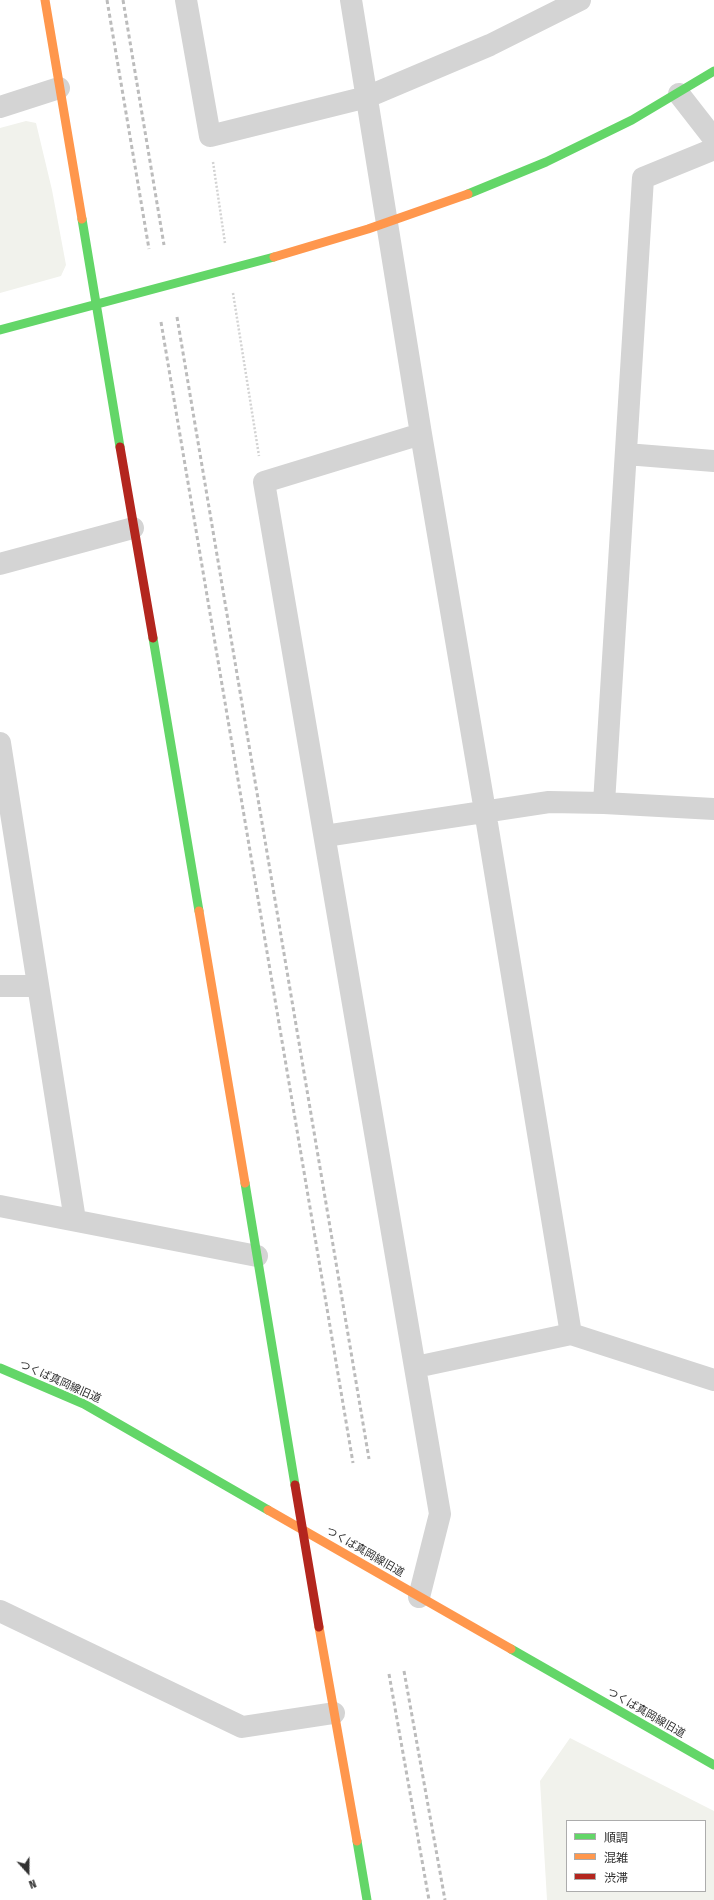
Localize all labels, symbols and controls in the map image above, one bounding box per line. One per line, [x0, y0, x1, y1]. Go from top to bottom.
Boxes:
street label: つくば真岡線旧道 [17, 1358, 103, 1406]
street label: つくば真岡線旧道 [324, 1524, 406, 1580]
street label: つくば真岡線旧道 [605, 1685, 687, 1741]
legend [566, 1820, 706, 1892]
text: 順調 [604, 1831, 628, 1845]
text: 混雑 [604, 1851, 628, 1865]
north arrow [8, 1852, 48, 1892]
text: 渋滞 [604, 1871, 628, 1885]
text: N [27, 1876, 38, 1891]

